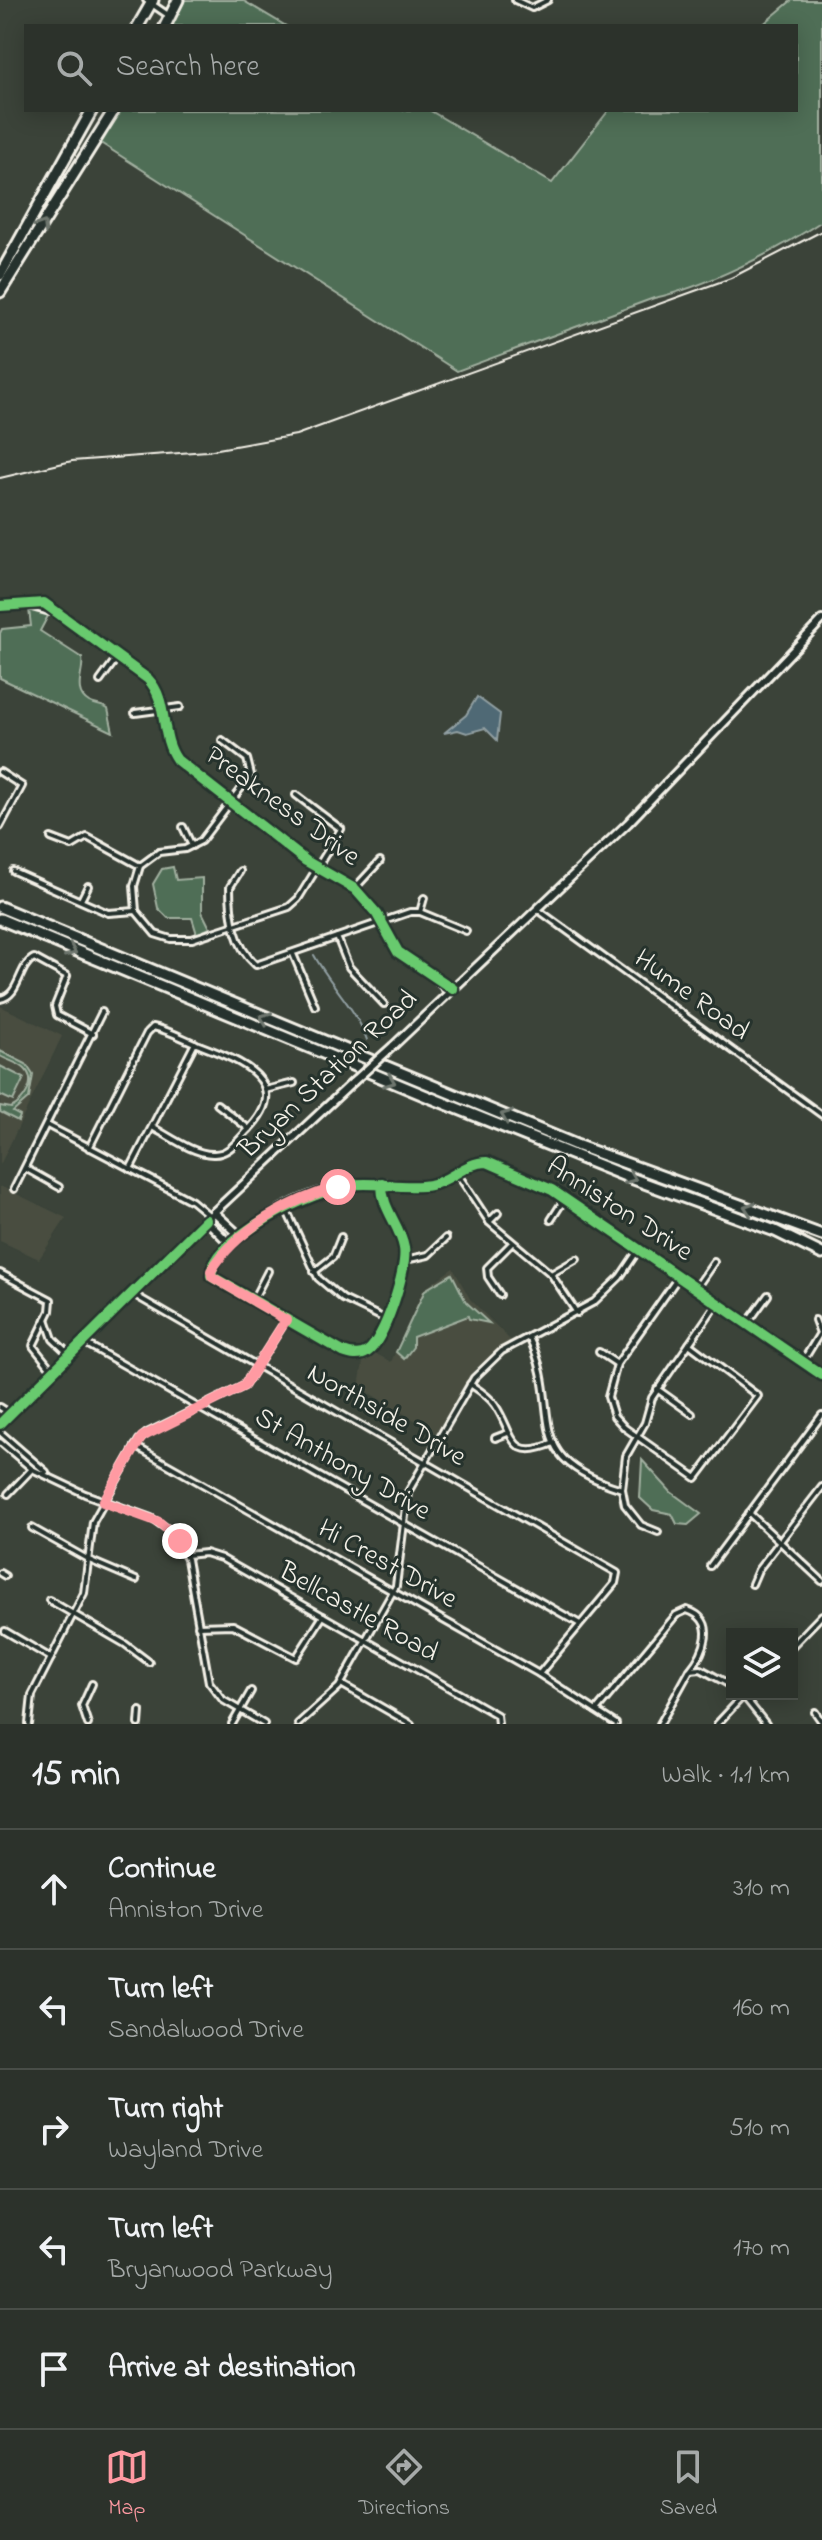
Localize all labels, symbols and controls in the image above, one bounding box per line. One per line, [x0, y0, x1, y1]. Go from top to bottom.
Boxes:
search box [24, 24, 798, 112]
icon: search [52, 46, 96, 90]
text: Search here [116, 46, 260, 90]
one-way arrow [32, 220, 47, 235]
street label: Preakness Drive [196, 736, 369, 878]
street label: Hume Road [625, 940, 758, 1052]
one-way arrow [63, 941, 77, 957]
street label: Bryan Station Road [229, 981, 428, 1170]
one-way arrow [259, 1011, 273, 1027]
one-way arrow [382, 1071, 396, 1088]
one-way arrow [500, 1109, 514, 1126]
street label: Anniston Drive [538, 1147, 701, 1273]
one-way arrow [623, 1168, 637, 1185]
route start [320, 1169, 356, 1205]
one-way arrow [743, 1201, 757, 1218]
street label: Northside Drive [299, 1354, 474, 1478]
street label: St Anthony Drive [246, 1398, 438, 1532]
street label: Hi Crest Drive [310, 1510, 465, 1620]
route end [162, 1523, 198, 1559]
street label: Bellcastle Road [270, 1552, 446, 1674]
map controls [726, 1628, 798, 1700]
button: layers [726, 1628, 798, 1700]
text: 15 min [32, 1751, 120, 1801]
text: Walk · 1.1 km [662, 1757, 790, 1795]
text: Continue [108, 1848, 216, 1892]
icon: ahead [32, 1867, 76, 1911]
text: 310 m [733, 1870, 790, 1908]
text: Anniston Drive [108, 1892, 263, 1930]
text: Turn left [108, 1968, 213, 2012]
icon: left [32, 1987, 76, 2031]
text: 160 m [732, 1990, 790, 2028]
text: Sandalwood Drive [108, 2012, 304, 2050]
text: Turn right [108, 2088, 223, 2132]
icon: right [32, 2107, 76, 2151]
text: 510 m [729, 2110, 790, 2148]
text: Wayland Drive [108, 2132, 263, 2170]
text: Turn left [108, 2208, 213, 2252]
icon: left [32, 2227, 76, 2271]
text: 170 m [733, 2230, 790, 2268]
text: Bryanwood Parkway [108, 2252, 332, 2290]
icon: arrive [32, 2347, 76, 2391]
text: Arrive at destination [108, 2347, 356, 2391]
tab: Map [105, 2445, 149, 2525]
tab: Directions [359, 2445, 450, 2525]
tab: Saved [660, 2445, 717, 2525]

